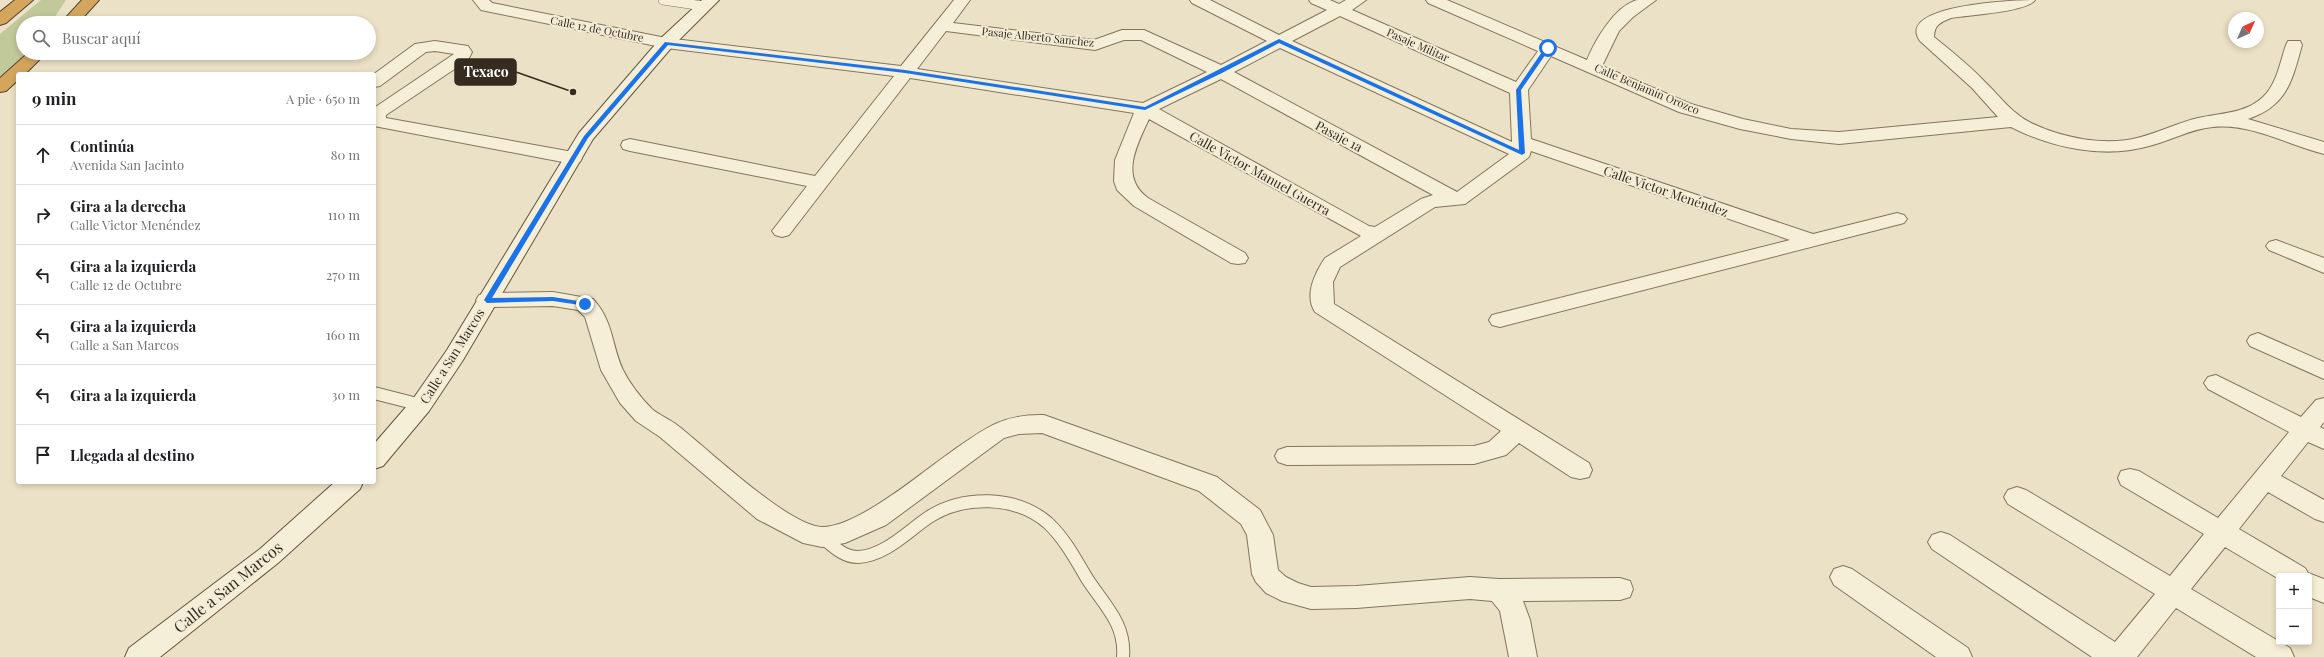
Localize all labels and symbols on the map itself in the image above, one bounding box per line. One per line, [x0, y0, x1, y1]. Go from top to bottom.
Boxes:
street label: Calle 12 de Octubre [549, 12, 645, 45]
north arrow [2228, 12, 2264, 48]
street label: Pasaje Alberto Sanchez [981, 23, 1095, 50]
street label: Pasaje Militar [1385, 24, 1452, 65]
route start [1539, 39, 1557, 57]
callout: Texaco [455, 59, 516, 85]
street label: Calle Benjamín Orozco [1592, 60, 1702, 117]
text: Texaco [463, 62, 509, 81]
street label: Pasaje 1a [1313, 116, 1366, 155]
street label: Calle Victor Manuel Guerra [1187, 127, 1334, 219]
street label: Calle Victor Menéndez [1602, 161, 1731, 220]
route end [576, 295, 594, 313]
street label: Calle a San Marcos [415, 305, 488, 407]
street label: Calle a San Marcos [169, 536, 286, 637]

